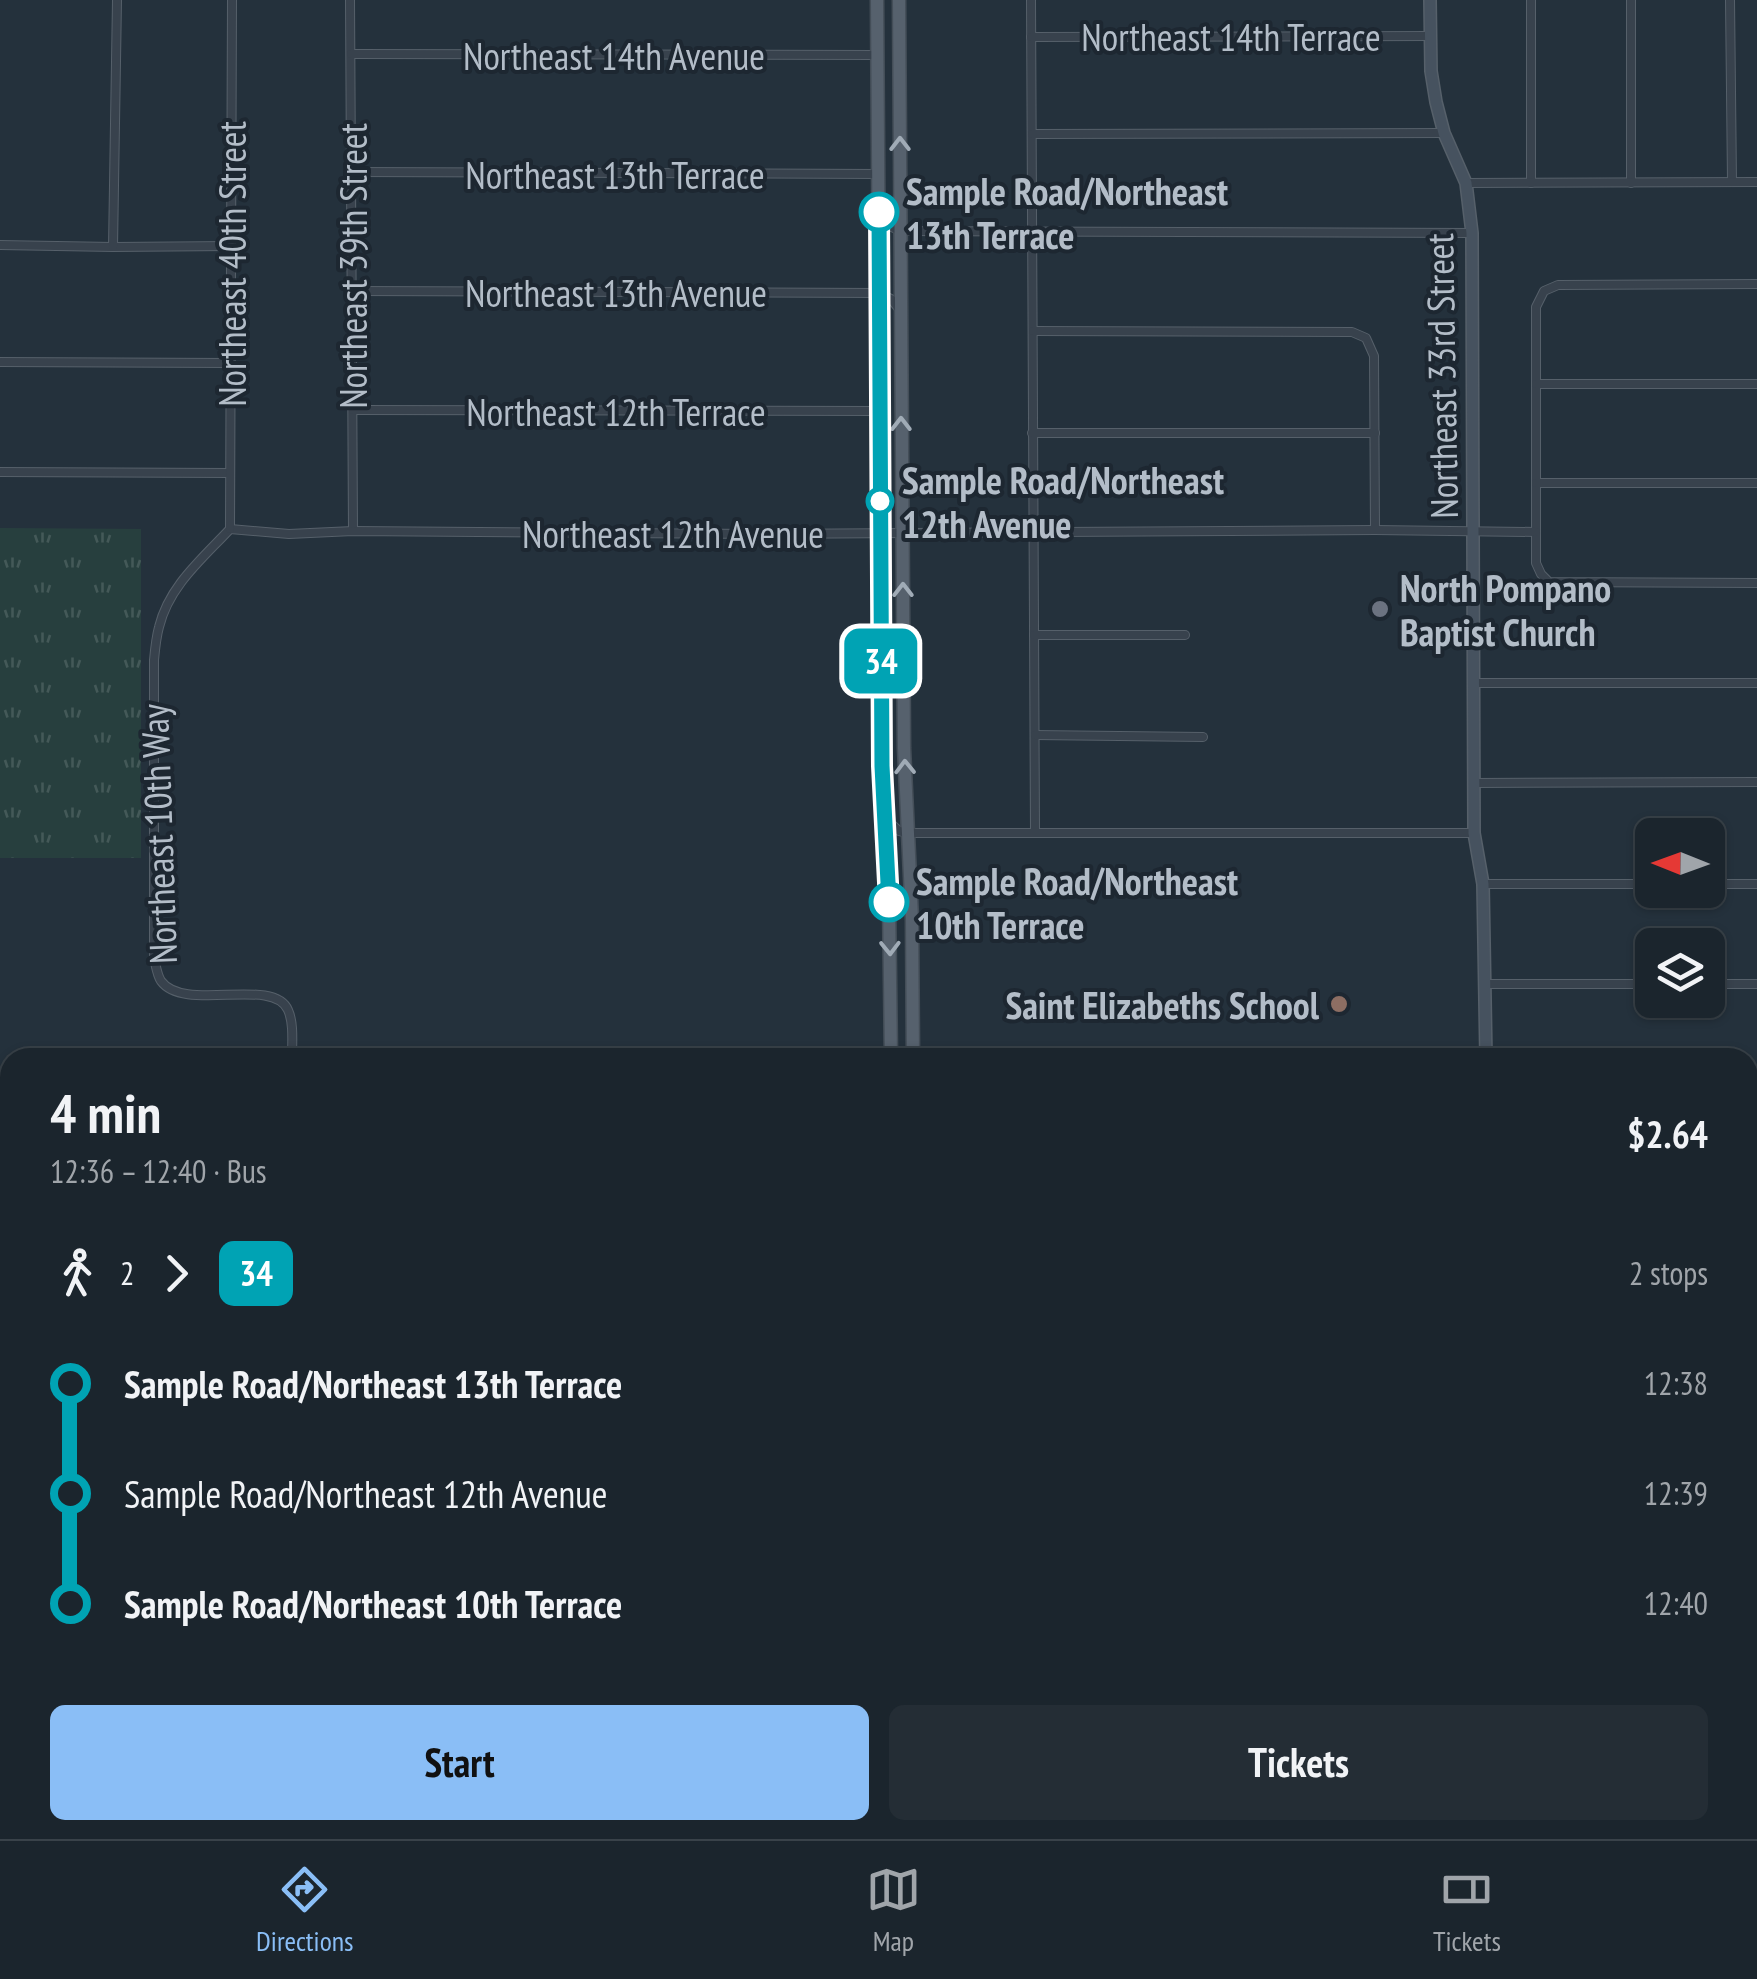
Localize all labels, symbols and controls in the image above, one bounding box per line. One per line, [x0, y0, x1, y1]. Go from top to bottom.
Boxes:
street label: Northeast 14th Terrace [1081, 12, 1381, 61]
street label: Northeast 14th Avenue [463, 31, 765, 80]
street label: Northeast 40th Street [207, 121, 256, 407]
street label: Northeast 39th Street [328, 123, 377, 409]
one-way arrow [889, 136, 911, 152]
street label: Northeast 13th Terrace [465, 150, 765, 199]
place label: Sample Road/Northeast 13th Terrace [906, 166, 1228, 259]
marker: Sample Road/Northeast 13th Terrace [860, 193, 898, 231]
street label: Northeast 33rd Street [1414, 232, 1468, 519]
street label: Northeast 13th Avenue [465, 268, 767, 317]
street label: Northeast 12th Terrace [466, 387, 766, 436]
one-way arrow [891, 415, 912, 431]
place label: Sample Road/Northeast 12th Avenue [902, 455, 1224, 548]
marker: Sample Road/Northeast 12th Avenue [867, 488, 893, 514]
street label: Northeast 12th Avenue [522, 509, 824, 558]
place label: North Pompano Baptist Church [1400, 563, 1611, 656]
one-way arrow [892, 582, 914, 598]
marker: North Pompano Baptist Church [1369, 598, 1391, 620]
line badge: 34 [836, 628, 926, 694]
text: 34 [864, 638, 898, 684]
street label: Northeast 10th Way [129, 702, 187, 965]
one-way arrow [894, 758, 915, 774]
north arrow [1635, 818, 1725, 908]
map controls [1635, 818, 1725, 1018]
place label: Sample Road/Northeast 10th Terrace [916, 856, 1238, 949]
marker: Sample Road/Northeast 10th Terrace [870, 883, 908, 921]
button: layers [1635, 928, 1725, 1018]
one-way arrow [879, 940, 901, 956]
place label: Saint Elizabeths School [1005, 980, 1320, 1029]
marker: Saint Elizabeths School [1328, 993, 1350, 1015]
text: 4 min [50, 1077, 161, 1148]
text: $2.64 [1627, 1109, 1708, 1158]
text: 12:36 – 12:40 · Bus [50, 1150, 267, 1192]
icon: walk [50, 1246, 105, 1301]
icon: forward [149, 1246, 204, 1301]
text: 34 [239, 1250, 273, 1296]
text: 2 [120, 1252, 134, 1294]
text: 2 stops [1629, 1252, 1708, 1294]
text: Sample Road/Northeast 13th Terrace [124, 1359, 622, 1408]
text: 12:38 [1644, 1362, 1708, 1404]
text: Sample Road/Northeast 12th Avenue [124, 1469, 607, 1518]
text: 12:39 [1644, 1472, 1708, 1514]
text: Sample Road/Northeast 10th Terrace [124, 1579, 622, 1628]
text: 12:40 [1644, 1582, 1708, 1624]
button: Start [50, 1705, 869, 1820]
button: Tickets [889, 1705, 1708, 1820]
tab: Directions [256, 1862, 354, 1959]
tab: Map [866, 1862, 921, 1959]
tab: Tickets [1433, 1862, 1501, 1959]

